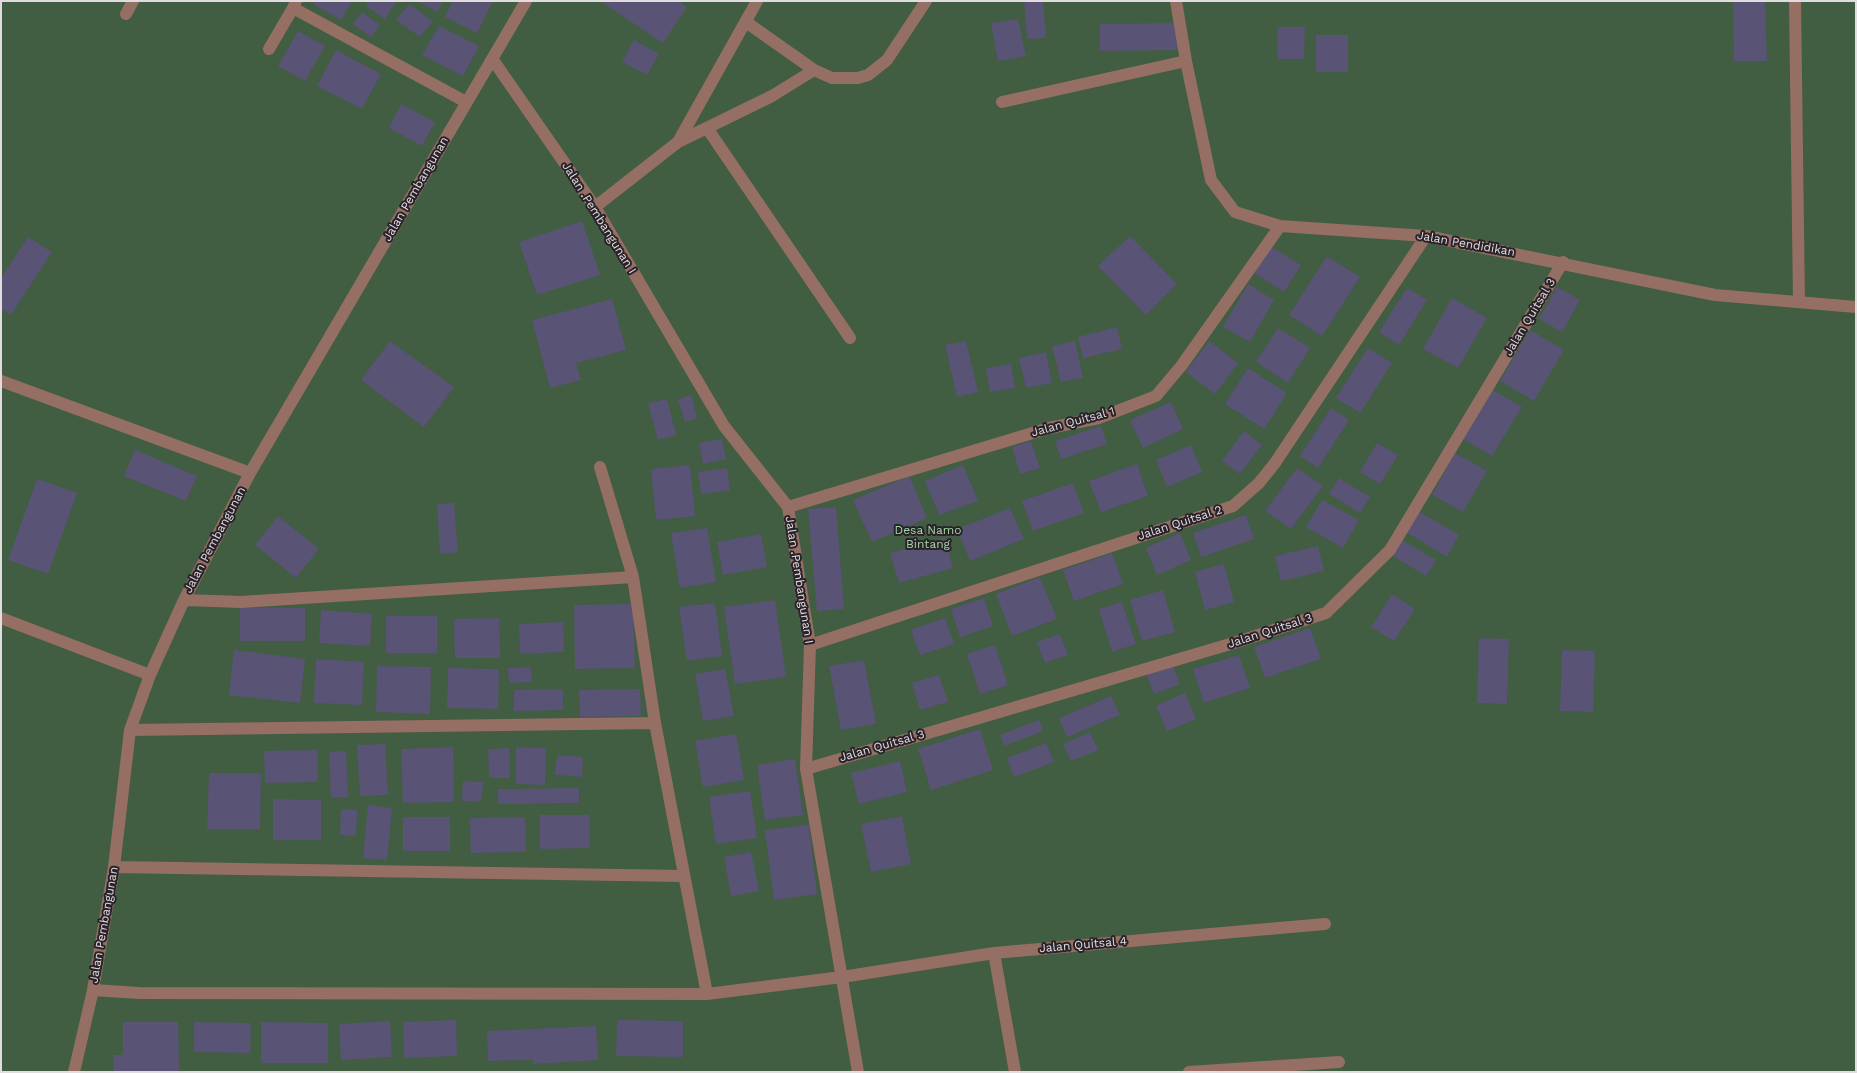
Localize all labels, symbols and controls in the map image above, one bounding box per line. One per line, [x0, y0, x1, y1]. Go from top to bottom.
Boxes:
street label: Jalan Pembangunan [380, 134, 452, 244]
street label: Jalan .Pembangunan I [559, 160, 639, 276]
street label: Jalan Pendidikan [1416, 228, 1516, 260]
street label: Jalan Quitsal 3 [1501, 276, 1559, 358]
street label: Jalan Quitsal 1 [1030, 404, 1116, 440]
street label: Jalan Pembangunan [181, 484, 249, 596]
street label: Jalan Quitsal 2 [1136, 503, 1224, 543]
street label: Jalan .Pembangunan I [782, 515, 816, 645]
park label: Desa Namo Bintang [895, 523, 961, 551]
street label: Jalan Quitsal 3 [1226, 611, 1314, 651]
street label: Jalan Quitsal 3 [838, 727, 926, 765]
street label: Jalan Pembangunan [87, 866, 121, 984]
street label: Jalan Quitsal 4 [1038, 934, 1128, 956]

